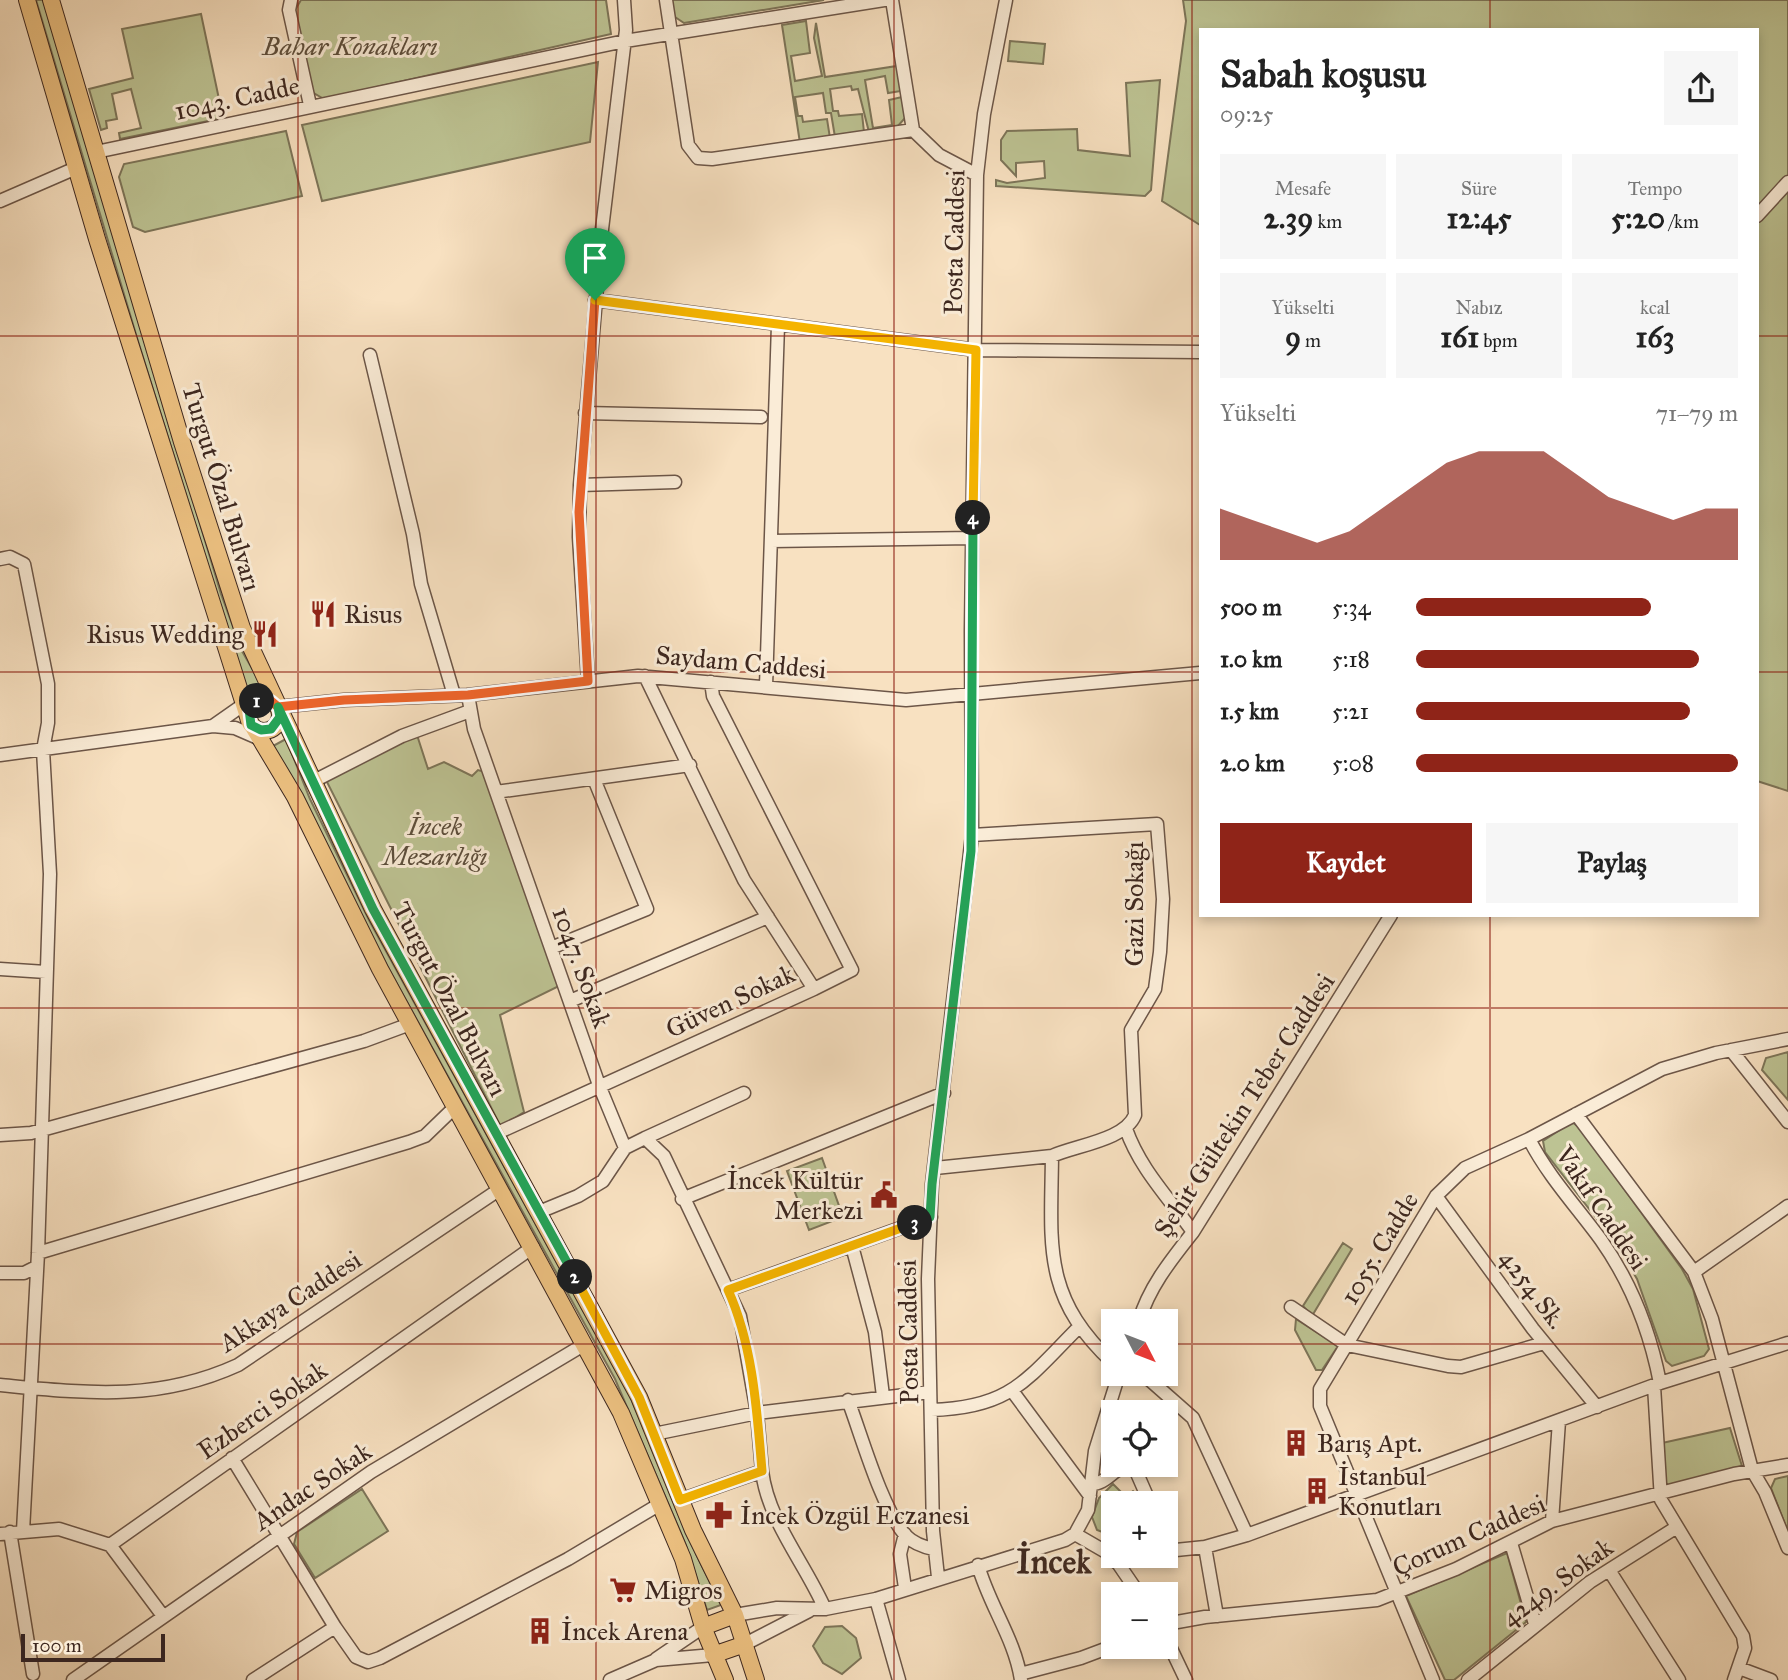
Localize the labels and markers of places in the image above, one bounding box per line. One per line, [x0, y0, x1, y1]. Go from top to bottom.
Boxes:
pin [565, 228, 625, 300]
pin: 4 [956, 500, 990, 536]
place label: Risus [344, 598, 402, 630]
restaurant icon: Risus [308, 599, 338, 629]
place label: Risus Wedding [86, 618, 245, 650]
restaurant icon: Risus Wedding [250, 619, 280, 649]
pin: 1 [240, 684, 274, 718]
place label: İncek Kültür Merkezi [727, 1164, 863, 1226]
public building icon: İncek Kültür Merkezi [869, 1180, 899, 1210]
pin: 3 [898, 1206, 932, 1240]
pin: 2 [558, 1260, 592, 1294]
place label: Barış Apt. [1317, 1427, 1422, 1459]
building icon: Barış Apt. [1281, 1428, 1311, 1458]
place label: İstanbul Konutları [1338, 1460, 1441, 1522]
building icon: İstanbul Konutları [1302, 1476, 1332, 1506]
place label: İncek Özgül Eczanesi [740, 1499, 969, 1531]
pharmacy icon: İncek Özgül Eczanesi [704, 1500, 734, 1530]
place label: Migros [644, 1574, 722, 1606]
supermarket icon: Migros [608, 1575, 638, 1605]
place label: İncek Arena [561, 1615, 689, 1647]
building icon: İncek Arena [525, 1616, 555, 1646]

